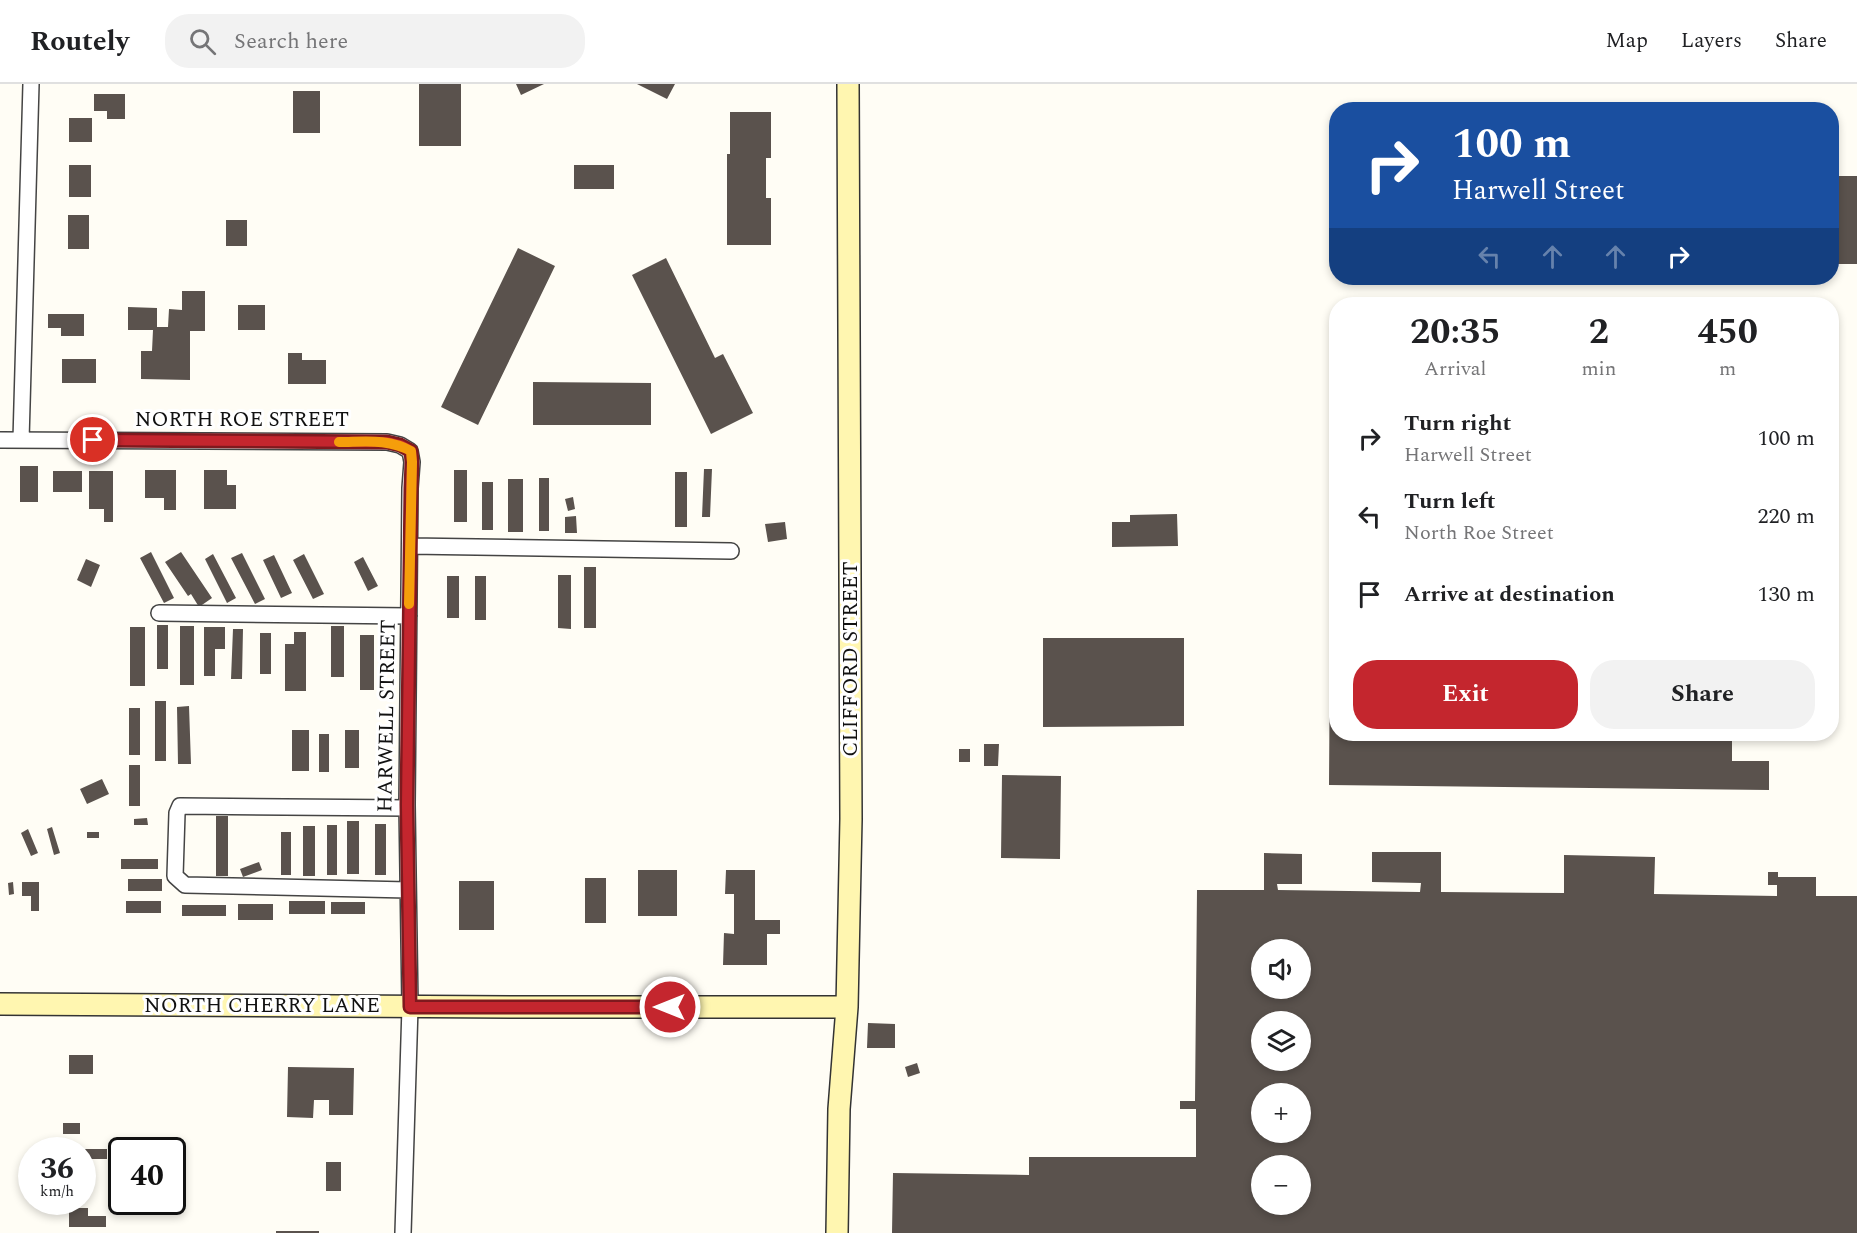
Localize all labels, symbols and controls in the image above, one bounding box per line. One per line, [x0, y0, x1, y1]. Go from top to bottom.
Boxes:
search box [165, 14, 585, 68]
text: Routely [30, 20, 129, 63]
icon: search [186, 25, 219, 58]
text: Search here [234, 25, 348, 58]
text: Map [1606, 25, 1648, 57]
text: Layers [1681, 25, 1742, 57]
text: Share [1775, 25, 1827, 57]
text: 100 m [1452, 113, 1571, 176]
icon: right [1353, 126, 1431, 204]
text: Harwell Street [1452, 170, 1625, 212]
icon: left [1473, 240, 1506, 273]
icon: ahead [1536, 240, 1569, 273]
icon: ahead [1599, 240, 1632, 273]
icon: right [1662, 240, 1695, 273]
text: 20:35 [1410, 305, 1500, 360]
text: 2 [1589, 305, 1609, 360]
text: 450 [1697, 305, 1758, 360]
text: Arrival [1424, 354, 1486, 384]
text: min [1581, 354, 1616, 384]
text: m [1719, 354, 1736, 384]
street label: NORTH ROE STREET [135, 404, 349, 436]
text: Turn right [1404, 407, 1511, 440]
pin [67, 414, 118, 465]
icon: right [1353, 422, 1386, 455]
text: 100 m [1758, 422, 1815, 455]
icon: arrive [76, 423, 109, 456]
text: Harwell Street [1404, 440, 1532, 470]
text: Turn left [1404, 485, 1496, 518]
icon: left [1353, 500, 1386, 533]
text: 220 m [1758, 500, 1815, 533]
text: North Roe Street [1404, 518, 1554, 548]
street label: CLIFFORD STREET [835, 561, 867, 757]
icon: arrive [1353, 578, 1386, 611]
text: Arrive at destination [1404, 578, 1615, 611]
text: 130 m [1758, 578, 1815, 611]
street label: HARWELL STREET [369, 619, 405, 813]
button: Exit [1353, 660, 1578, 729]
button: Share [1590, 660, 1815, 729]
map controls [1251, 939, 1311, 1215]
button: sound [1251, 939, 1311, 999]
position arrow [638, 975, 702, 1039]
street label: NORTH CHERRY LANE [144, 990, 380, 1022]
button: layers [1251, 1011, 1311, 1071]
button: + [1251, 1083, 1311, 1143]
speed limit sign: 40 [108, 1137, 186, 1215]
text: 36 [40, 1146, 74, 1192]
button: − [1251, 1155, 1311, 1215]
text: km/h [40, 1180, 74, 1203]

